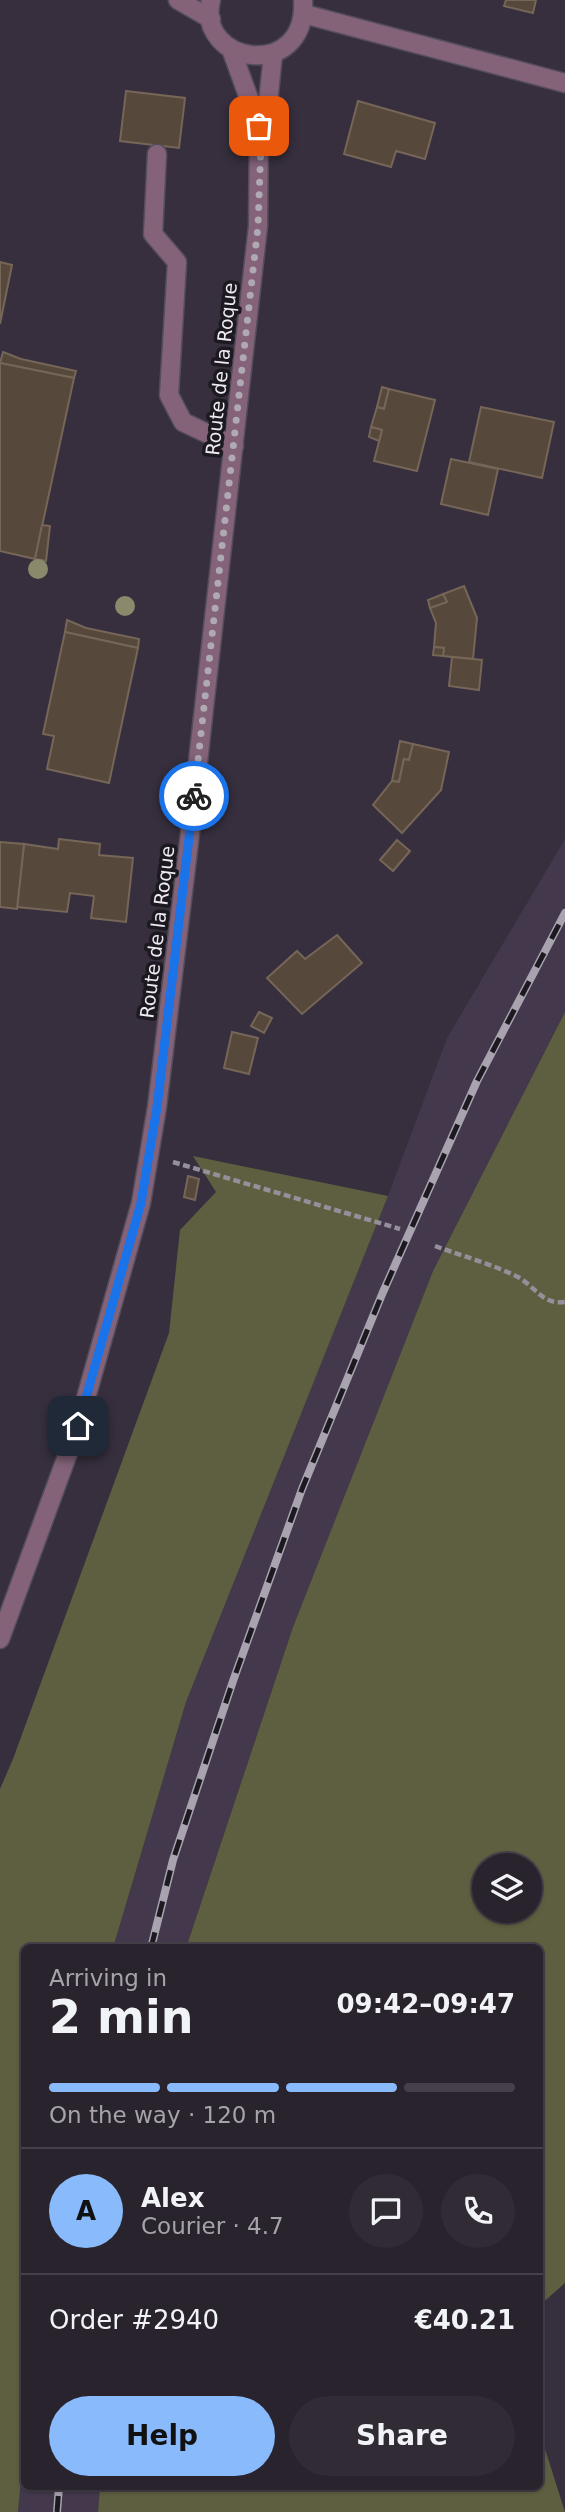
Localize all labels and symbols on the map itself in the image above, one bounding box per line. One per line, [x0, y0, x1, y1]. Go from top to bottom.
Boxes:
pin [229, 96, 289, 156]
street label: Route de la Roque [201, 281, 241, 457]
courier [159, 761, 229, 831]
street label: Route de la Roque [135, 844, 179, 1020]
pin [48, 1396, 108, 1456]

